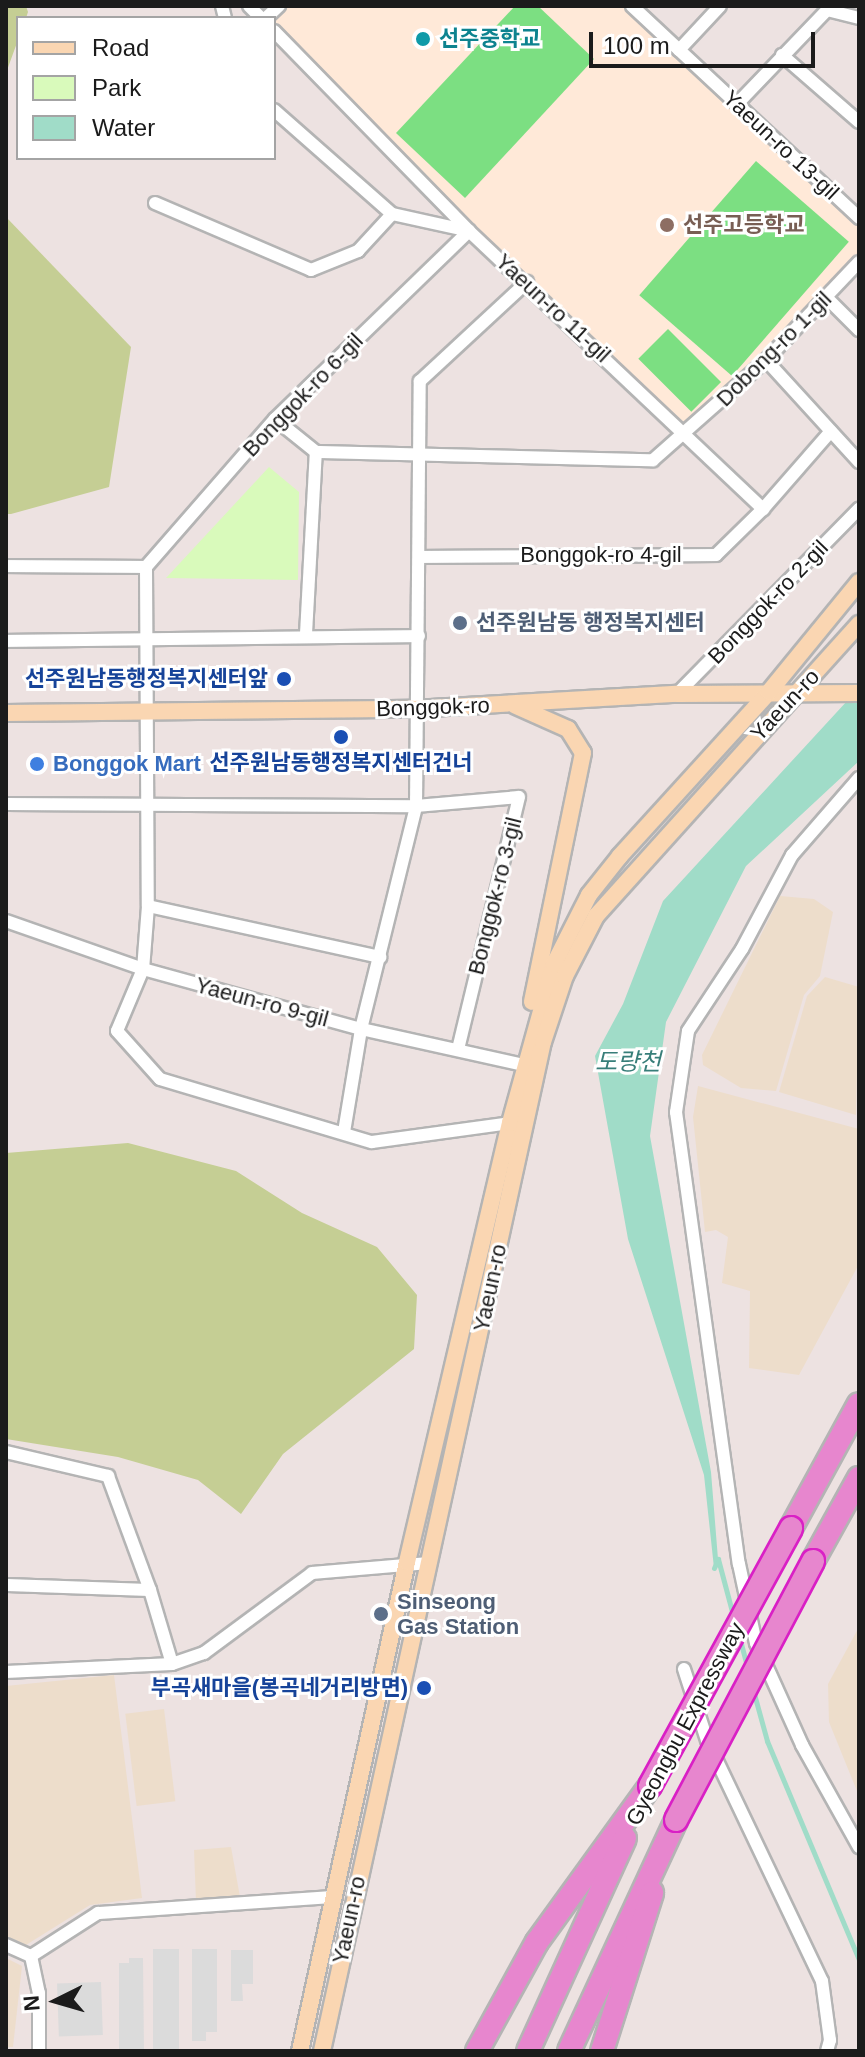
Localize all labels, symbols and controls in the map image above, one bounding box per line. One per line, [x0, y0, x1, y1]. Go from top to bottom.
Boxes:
legend [16, 16, 276, 160]
scale bar [593, 16, 819, 66]
place label: 선주중학교 [439, 26, 540, 52]
marker: 선주중학교 [414, 30, 432, 48]
text: 100 m [603, 32, 670, 59]
text: Road [92, 34, 149, 61]
text: Park [92, 74, 141, 101]
street label: Yaeun-ro 13-gil [718, 85, 844, 205]
text: Water [92, 114, 155, 141]
place label: 선주고등학교 [683, 212, 804, 238]
marker: 선주고등학교 [658, 216, 676, 234]
street label: Yaeun-ro 11-gil [490, 248, 616, 368]
street label: Dobong-ro 1-gil [711, 286, 837, 412]
street label: Bonggok-ro 6-gil [237, 328, 369, 462]
street label: Bonggok-ro 2-gil [702, 535, 834, 669]
street label: Bonggok-ro 4-gil [520, 542, 682, 568]
place label: 선주원남동 행정복지센터 [476, 610, 705, 636]
marker: 선주원남동 행정복지센터 [451, 614, 469, 632]
street label: Yaeun-ro [745, 663, 825, 747]
place label: 선주원남동행정복지센터앞 [25, 666, 268, 692]
marker: 선주원남동행정복지센터앞 [275, 670, 293, 688]
street label: Bonggok-ro [376, 692, 490, 722]
marker: 선주원남동행정복지센터건너 [332, 728, 350, 746]
place label: 선주원남동행정복지센터건너 [209, 750, 473, 776]
place label: Bonggok Mart [53, 751, 201, 777]
marker: Bonggok Mart [28, 755, 46, 773]
street label: Bonggok-ro 3-gil [463, 814, 527, 978]
street label: Yaeun-ro 9-gil [193, 972, 331, 1032]
water label: 도량천 [595, 1048, 661, 1076]
street label: Yaeun-ro [468, 1242, 512, 1334]
place label: Sinseong Gas Station [397, 1588, 519, 1640]
marker: Sinseong Gas Station [372, 1605, 390, 1623]
street label: Gyeongbu Expressway [620, 1618, 750, 1830]
place label: 부곡새마을(봉곡네거리방면) [150, 1675, 408, 1701]
marker: 부곡새마을(봉곡네거리방면) [415, 1679, 433, 1697]
street label: Yaeun-ro [327, 1874, 371, 1966]
north arrow [16, 1961, 96, 2041]
text: N [18, 1994, 45, 2012]

